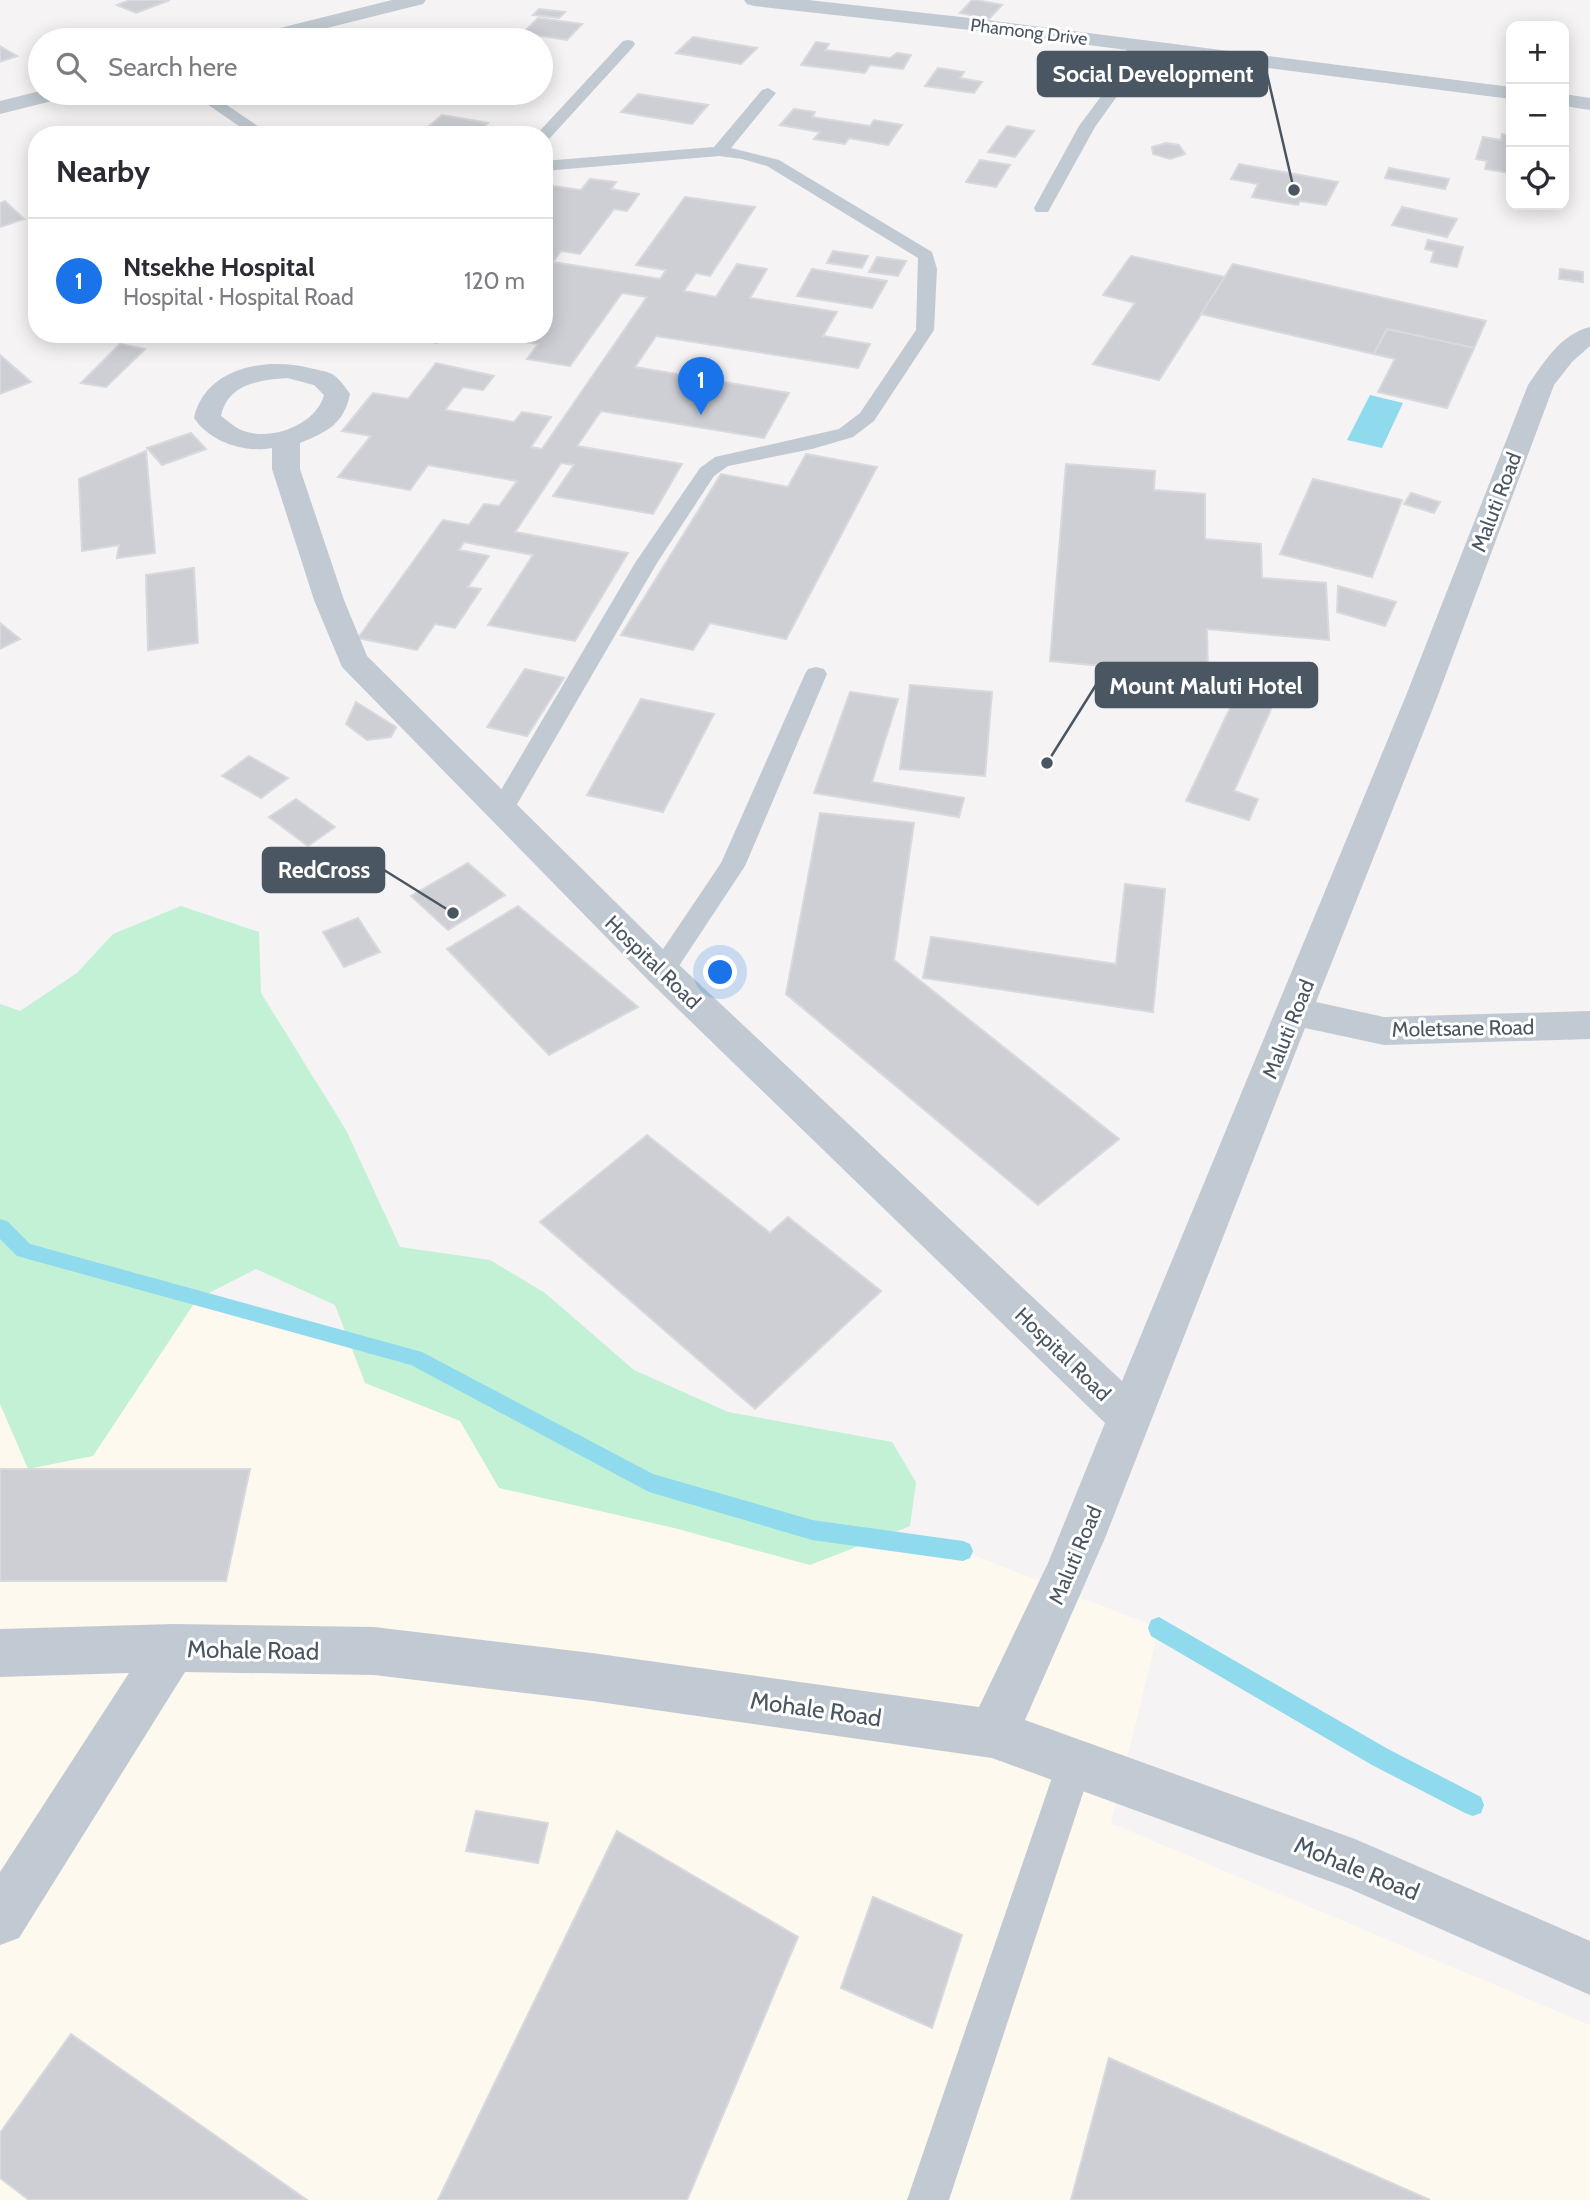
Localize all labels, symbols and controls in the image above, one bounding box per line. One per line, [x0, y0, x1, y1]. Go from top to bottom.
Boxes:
street label: Phamong Drive [969, 14, 1089, 50]
map controls [1506, 21, 1569, 210]
button: + [1506, 21, 1569, 84]
search box [28, 28, 553, 105]
icon: search [52, 48, 90, 86]
text: Search here [108, 51, 237, 83]
callout: Social Development [1038, 52, 1267, 96]
text: Social Development [1053, 60, 1253, 88]
button: − [1506, 84, 1569, 147]
button: locate [1506, 147, 1569, 210]
text: Nearby [56, 153, 150, 190]
text: Ntsekhe Hospital [123, 251, 315, 283]
text: 1 [75, 267, 83, 295]
text: 120 m [464, 267, 525, 295]
text: Hospital · Hospital Road [123, 283, 354, 311]
pin: 1 [678, 357, 724, 415]
street label: Maluti Road [1466, 449, 1526, 555]
callout: Mount Maluti Hotel [1096, 663, 1317, 707]
text: Mount Maluti Hotel [1109, 672, 1303, 700]
callout: RedCross [263, 848, 384, 892]
text: RedCross [278, 856, 371, 884]
street label: Hospital Road [600, 910, 706, 1014]
your location [703, 955, 737, 989]
street label: Maluti Road [1257, 976, 1319, 1082]
street label: Moletsane Road [1392, 1014, 1534, 1042]
street label: Hospital Road [1010, 1302, 1116, 1406]
street label: Maluti Road [1043, 1502, 1107, 1608]
street label: Mohale Road [187, 1634, 319, 1666]
street label: Mohale Road [749, 1685, 883, 1733]
street label: Mohale Road [1290, 1830, 1424, 1906]

